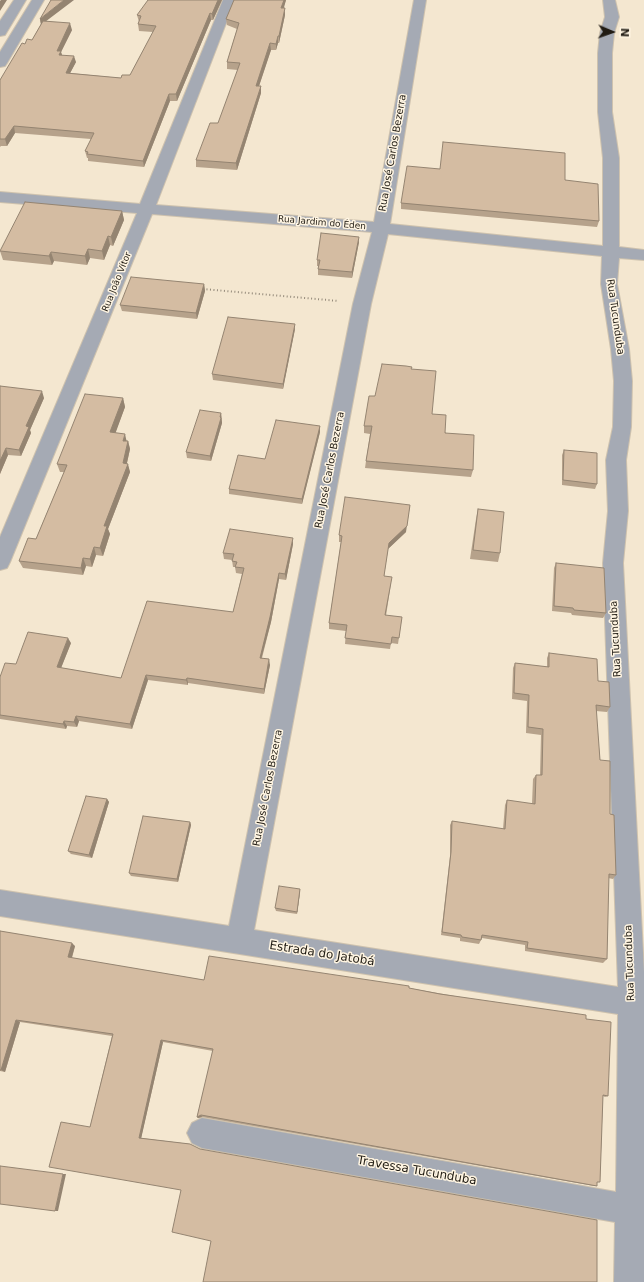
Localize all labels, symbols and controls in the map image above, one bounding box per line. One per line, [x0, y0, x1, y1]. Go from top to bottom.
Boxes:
north arrow [592, 12, 632, 52]
text: N [618, 28, 631, 37]
street label: Rua José Carlos Bezerra [377, 93, 409, 213]
street label: Rua Jardim do Éden [278, 214, 366, 232]
street label: Rua João Vítor [100, 251, 134, 313]
street label: Rua Tucunduba [604, 278, 626, 356]
street label: Rua José Carlos Bezerra [313, 411, 347, 529]
street label: Rua Tucunduba [608, 601, 624, 677]
street label: Rua José Carlos Bezerra [251, 729, 285, 847]
street label: Rua Tucunduba [623, 925, 637, 1001]
street label: Estrada do Jatobá [268, 939, 376, 969]
street label: Travessa Tucunduba [356, 1153, 478, 1189]

